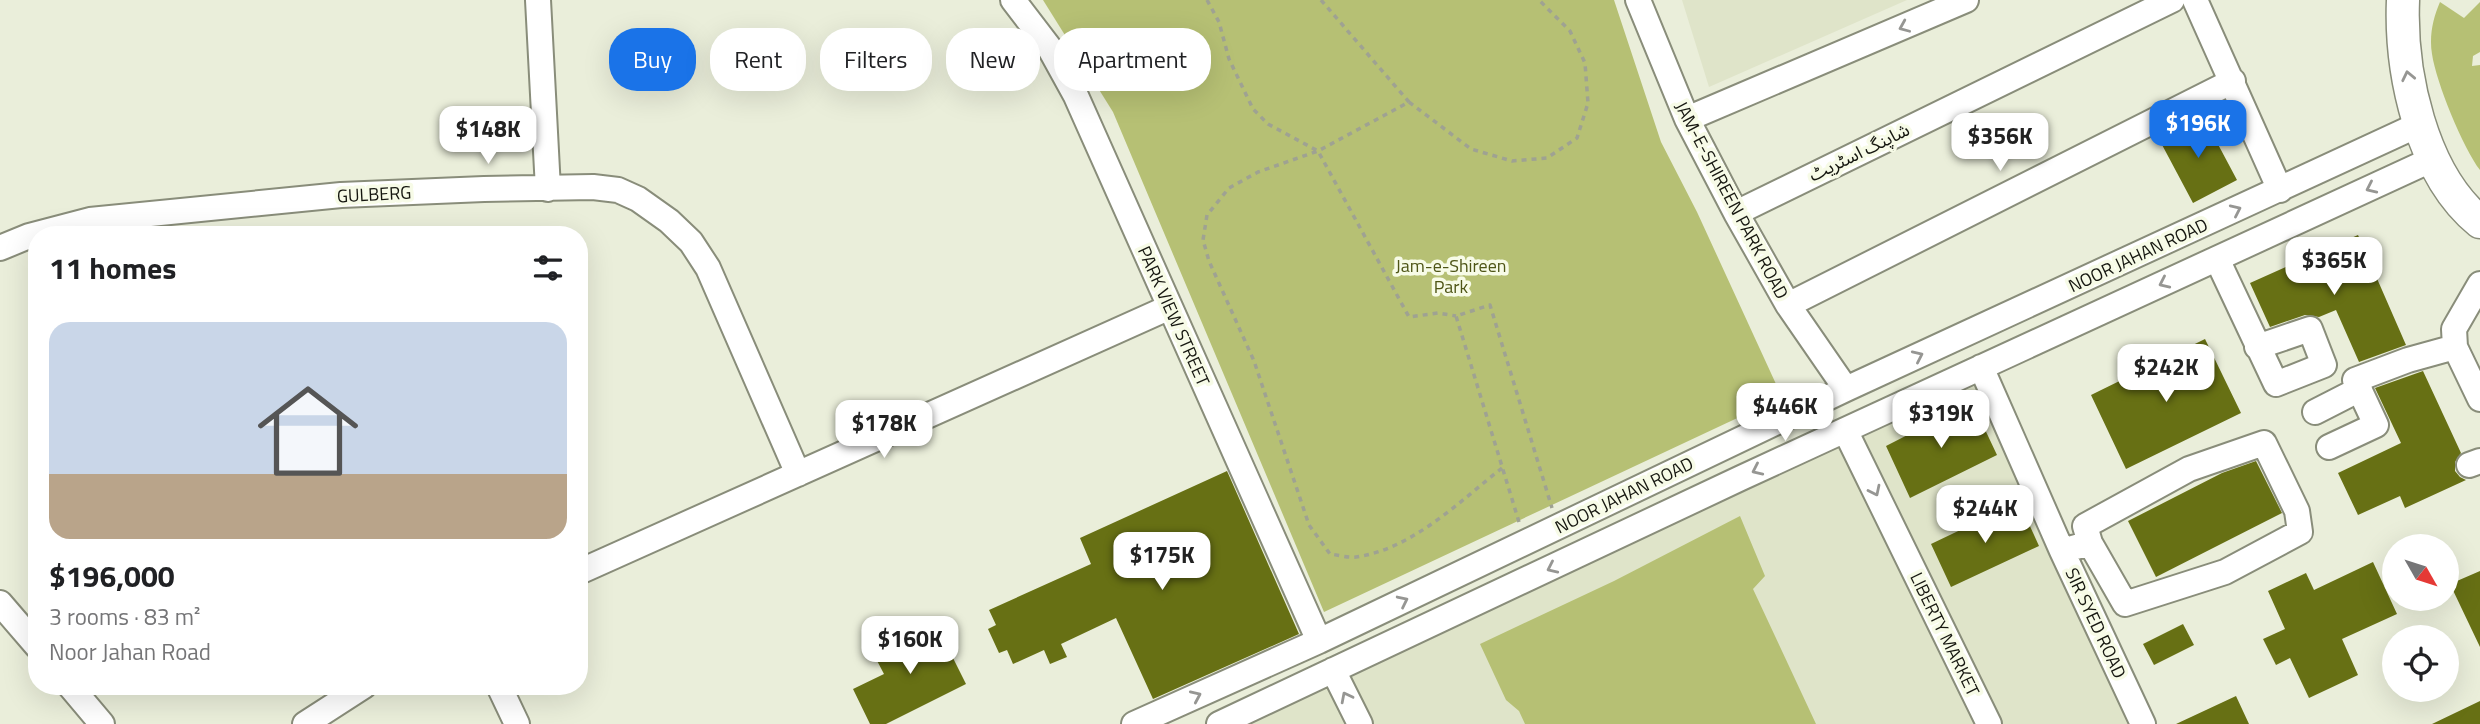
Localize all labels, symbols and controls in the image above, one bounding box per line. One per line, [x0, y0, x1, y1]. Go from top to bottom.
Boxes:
one-way arrow [1898, 19, 1911, 33]
chip: Buy [609, 28, 696, 91]
chip: Rent [710, 28, 806, 91]
chip: Filters [820, 28, 932, 91]
chip: New [946, 28, 1040, 91]
chip: Apartment [1054, 28, 1211, 91]
one-way arrow [2402, 70, 2417, 82]
street label: JAM-E-SHIREEN PARK ROAD [1668, 96, 1796, 304]
pin: $196K [2149, 100, 2247, 160]
text: $196K [2165, 105, 2231, 140]
pin: $148K [439, 106, 537, 166]
text: $148K [455, 111, 521, 146]
pin: $356K [1951, 114, 2049, 173]
street label: شاپنگ اسٹریٹ [1804, 116, 1914, 188]
text: $356K [1967, 118, 2033, 153]
street label: GULBERG [336, 179, 412, 209]
one-way arrow [2366, 180, 2378, 194]
one-way arrow [2229, 204, 2241, 218]
street label: NOOR JAHAN ROAD [2064, 211, 2212, 299]
pin: $365K [2285, 238, 2383, 297]
street label: PARK VIEW STREET [1131, 242, 1217, 391]
text: $365K [2301, 242, 2367, 277]
text: 11 homes [49, 245, 176, 291]
icon: filters [529, 249, 567, 287]
park label: Jam-e-Shireen Park [1396, 252, 1506, 300]
one-way arrow [2159, 275, 2172, 289]
pin: $242K [2117, 344, 2215, 404]
text: $242K [2133, 349, 2199, 384]
one-way arrow [1911, 350, 1923, 364]
icon: home [245, 368, 371, 494]
pin: $446K [1736, 384, 1834, 443]
text: $446K [1752, 388, 1818, 423]
pin: $319K [1892, 391, 1990, 450]
text: $319K [1908, 395, 1974, 430]
pin: $178K [835, 400, 933, 460]
text: $178K [851, 405, 917, 440]
street label: NOOR JAHAN ROAD [1550, 450, 1698, 540]
one-way arrow [1752, 462, 1764, 476]
one-way arrow [1867, 484, 1881, 496]
pin: $244K [1936, 486, 2034, 545]
text: $244K [1952, 490, 2018, 525]
pin: $175K [1113, 532, 1211, 592]
north arrow [2382, 534, 2459, 611]
map controls [2382, 534, 2459, 702]
text: $175K [1129, 537, 1195, 572]
text: $196,000 [49, 553, 175, 599]
one-way arrow [1547, 559, 1559, 573]
street label: SIR SYED ROAD [2059, 563, 2133, 683]
street label: LIBERTY MARKET [1903, 568, 1987, 701]
one-way arrow [1396, 595, 1408, 609]
text: 3 rooms · 83 m² [49, 599, 200, 634]
pin: $160K [861, 616, 959, 676]
text: $160K [877, 621, 943, 656]
button: locate [2382, 625, 2459, 702]
text: Noor Jahan Road [49, 634, 211, 669]
one-way arrow [1189, 690, 1201, 704]
one-way arrow [1341, 692, 1355, 704]

